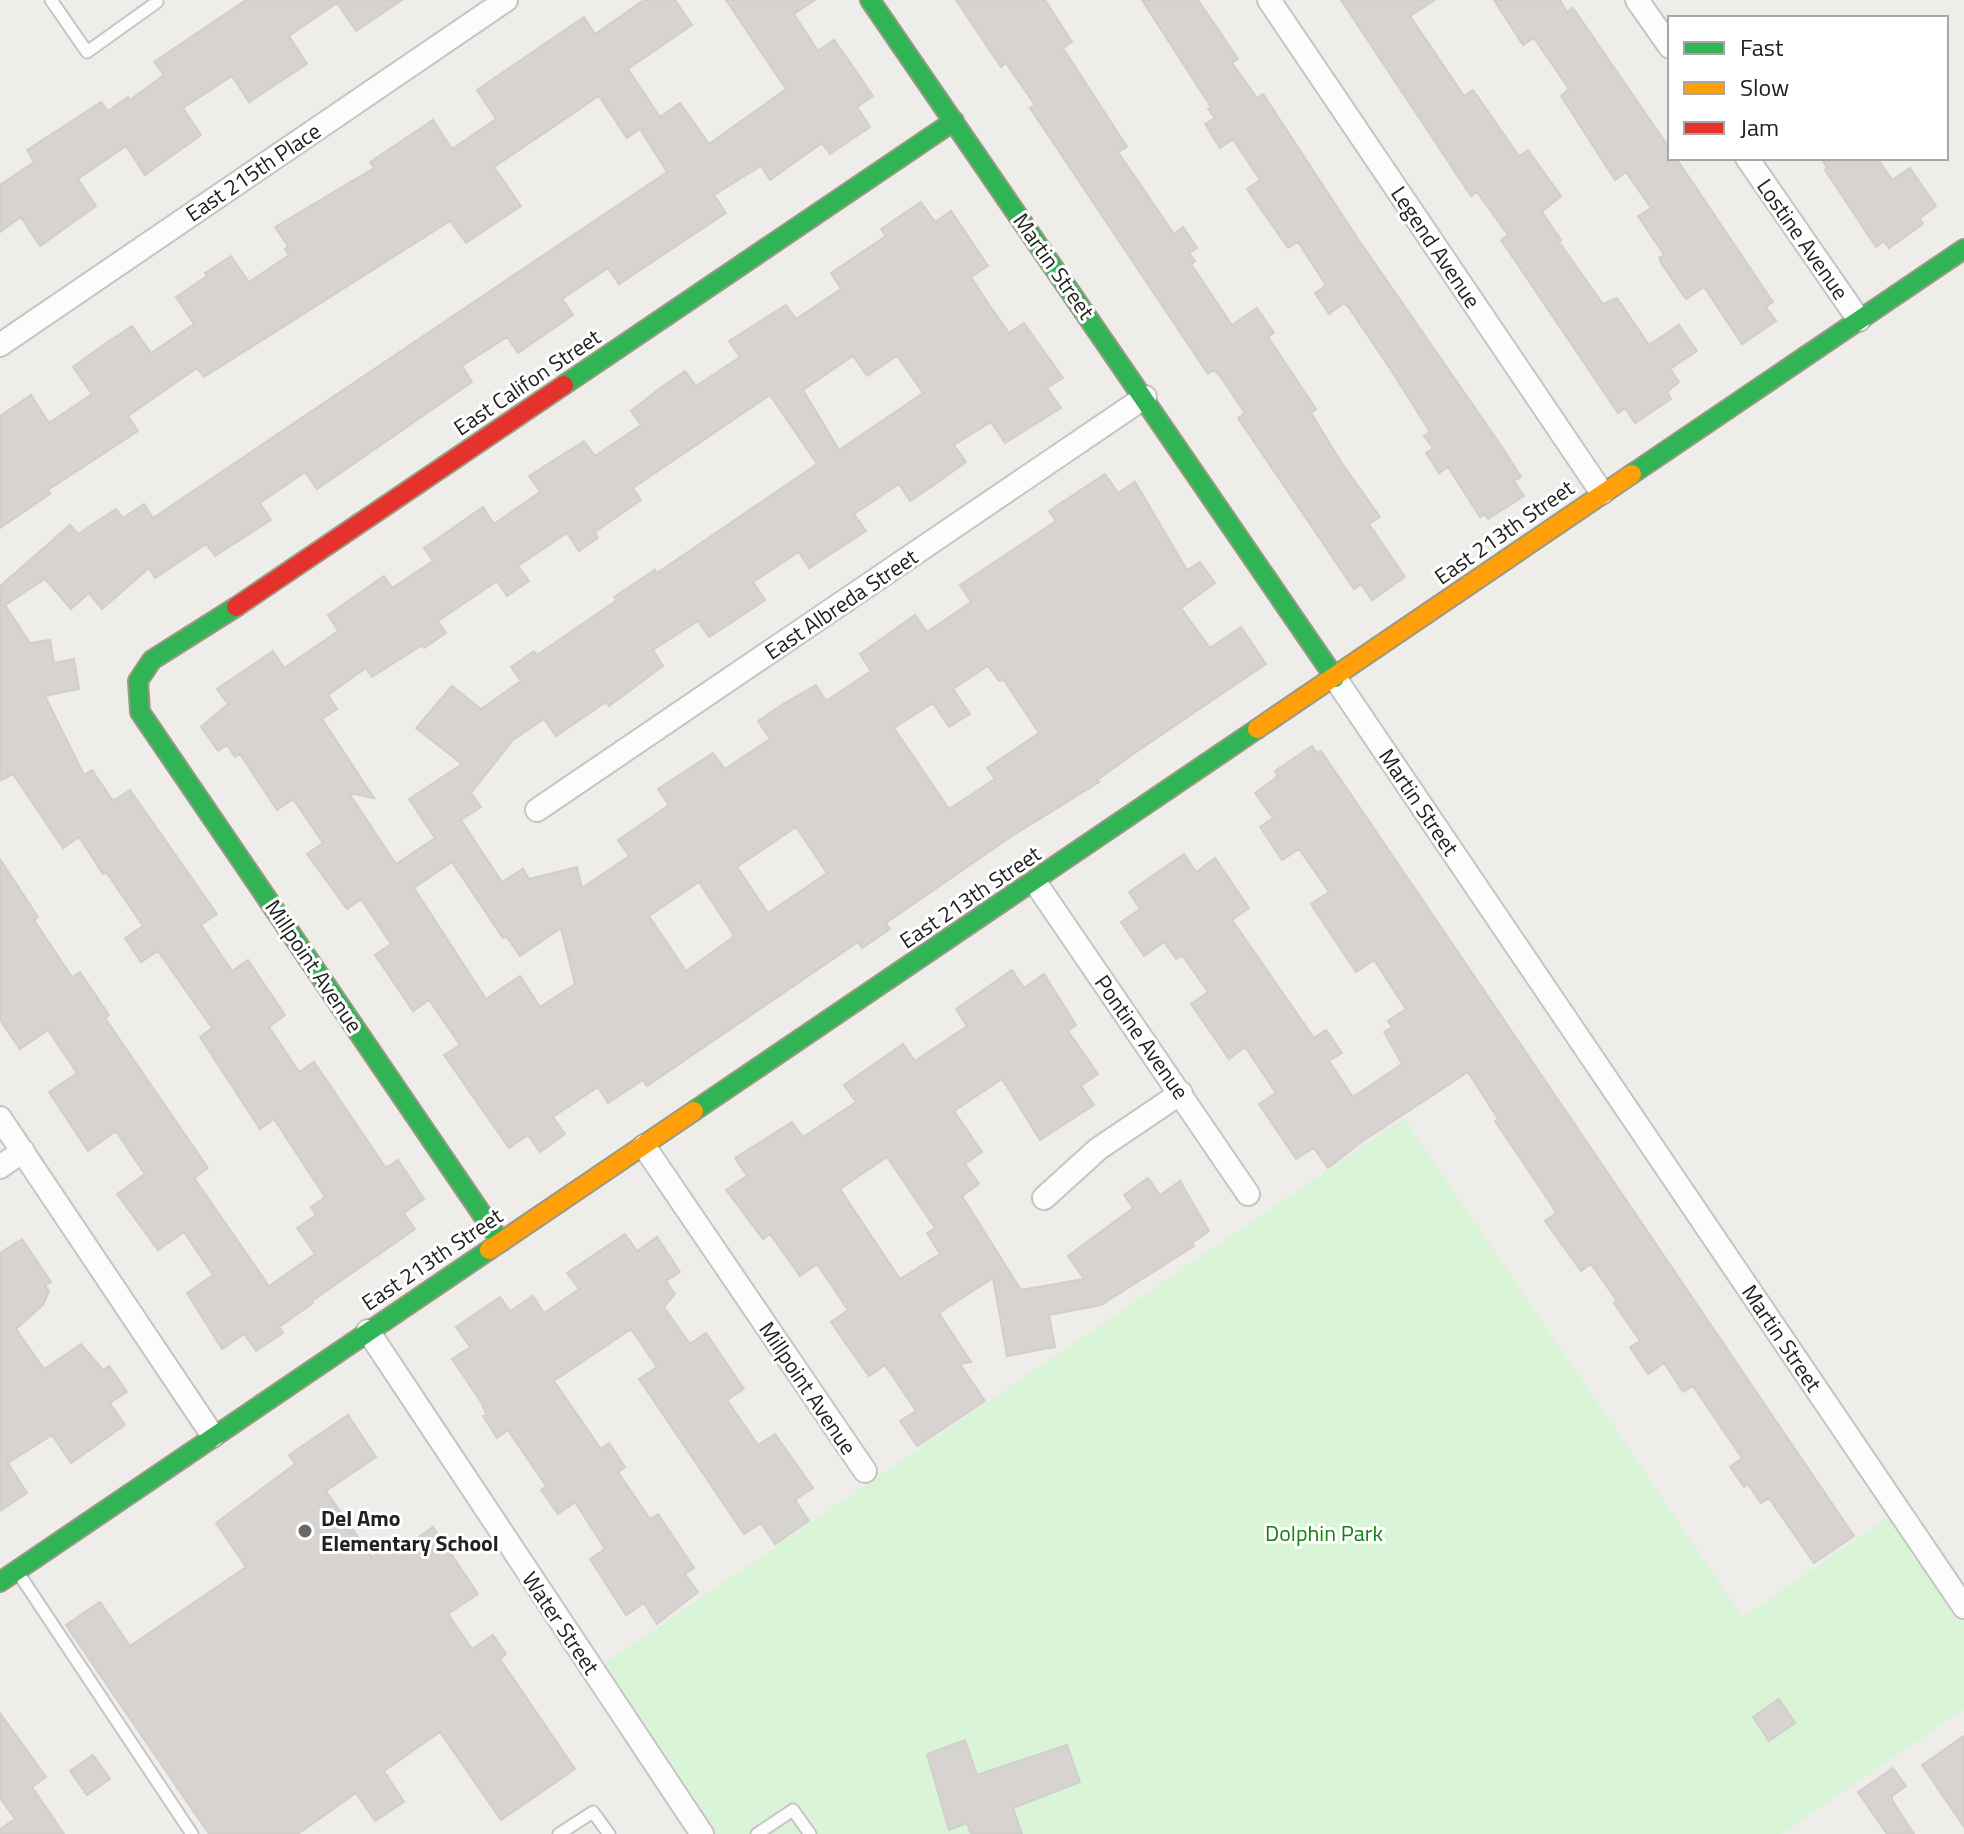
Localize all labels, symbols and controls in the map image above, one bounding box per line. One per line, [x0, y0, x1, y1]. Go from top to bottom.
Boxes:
legend [1668, 16, 1948, 160]
text: Fast [1740, 29, 1784, 65]
text: Slow [1740, 69, 1789, 105]
text: Jam [1740, 109, 1779, 145]
street label: East 215th Place [178, 114, 328, 230]
street label: Lostine Avenue [1749, 171, 1857, 307]
street label: Legend Avenue [1382, 179, 1490, 315]
street label: Martin Street [1005, 206, 1103, 326]
street label: East Califon Street [447, 320, 608, 444]
street label: East 213th Street [1427, 471, 1581, 593]
street label: East Albreda Street [758, 540, 925, 668]
street label: Martin Street [1371, 741, 1468, 863]
street label: East 213th Street [892, 837, 1048, 957]
street label: Millpoint Avenue [257, 892, 371, 1040]
street label: Pontine Avenue [1086, 968, 1198, 1106]
street label: East 213th Street [354, 1199, 510, 1319]
street label: Martin Street [1734, 1277, 1831, 1399]
street label: Millpoint Avenue [751, 1314, 865, 1462]
place label: Del Amo Elementary School [321, 1501, 499, 1560]
park label: Dolphin Park [1265, 1516, 1383, 1550]
marker: Del Amo Elementary School [296, 1522, 314, 1540]
street label: Water Street [514, 1565, 608, 1682]

